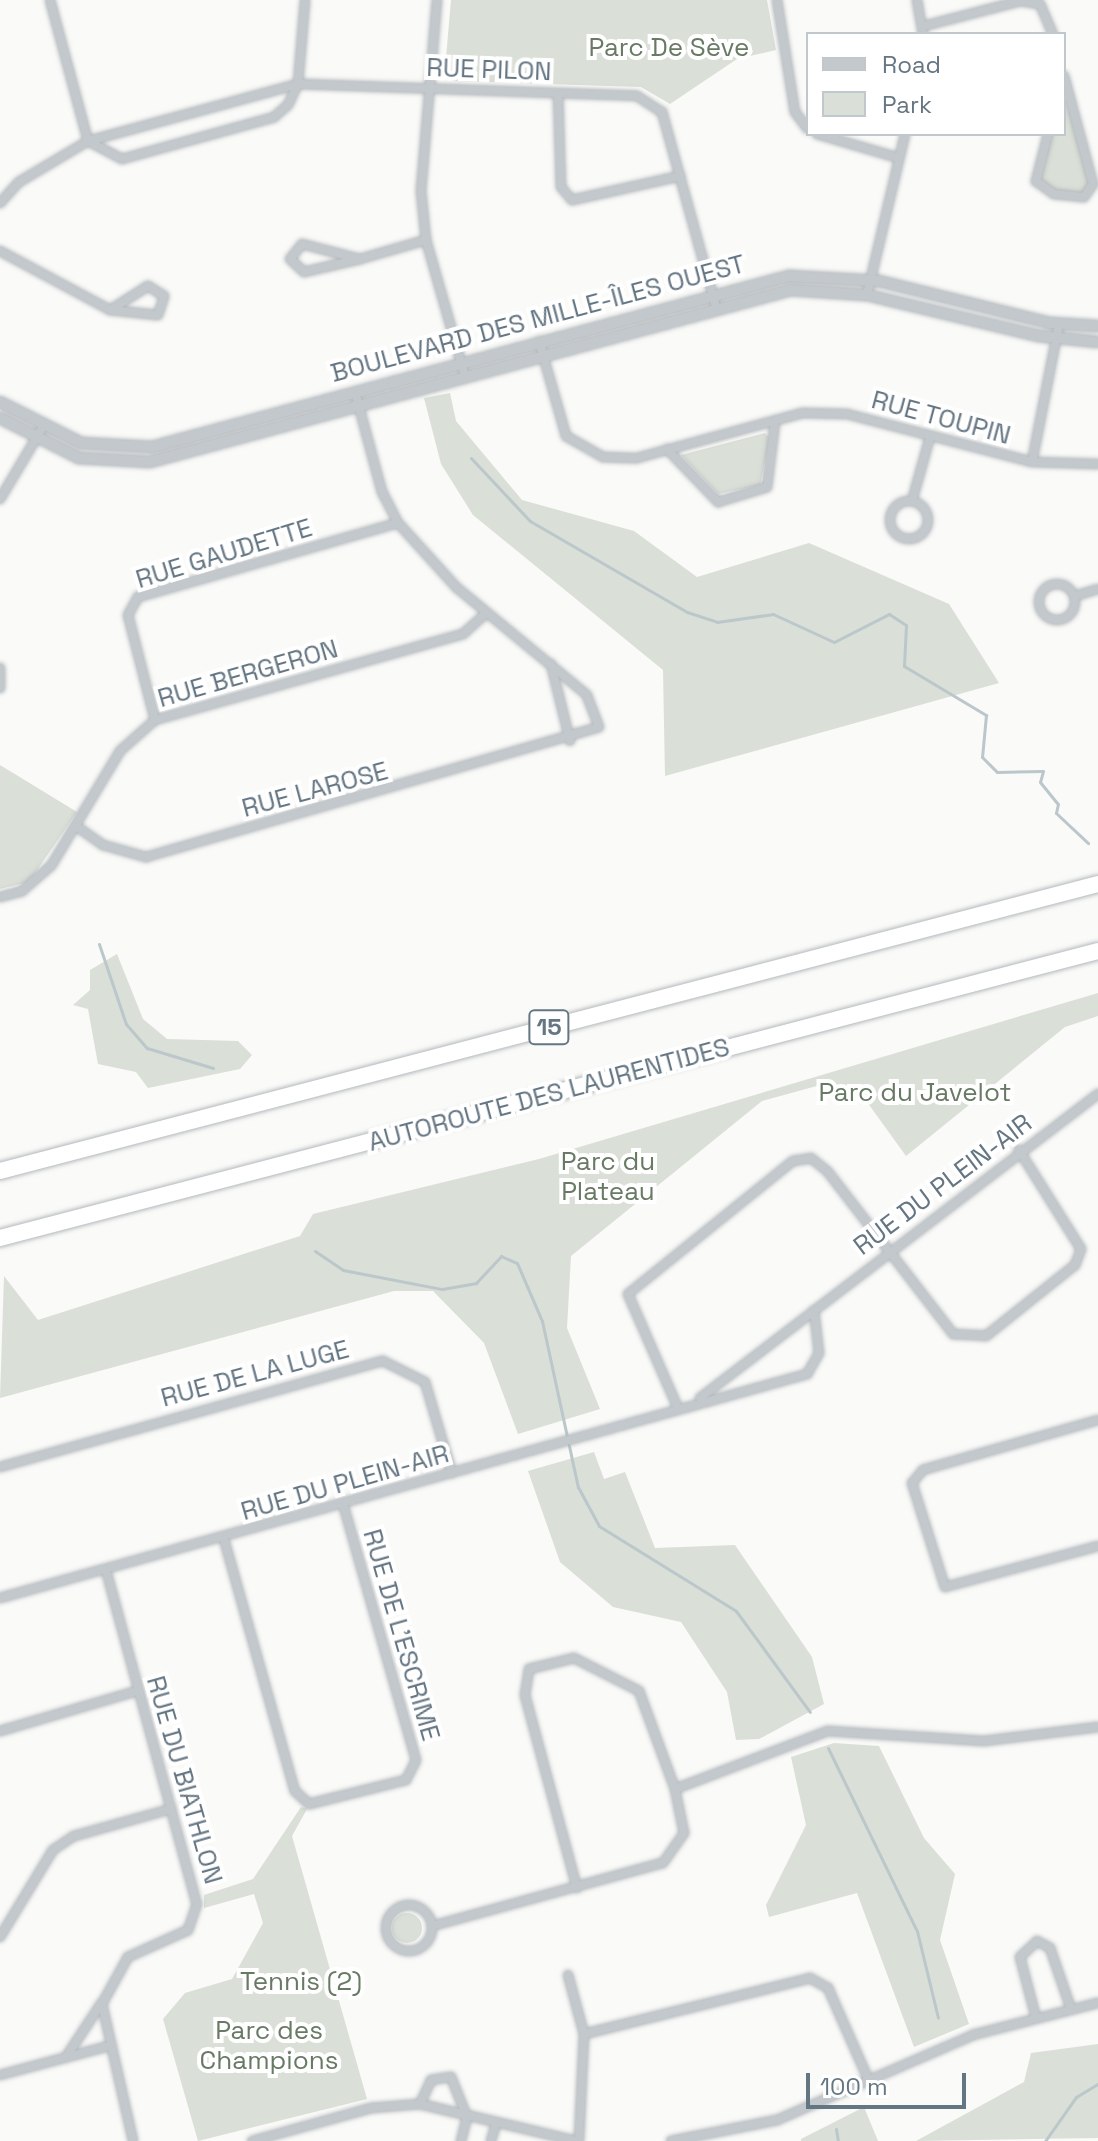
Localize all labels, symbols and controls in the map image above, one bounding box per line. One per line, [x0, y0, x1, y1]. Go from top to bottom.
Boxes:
park label: Parc De Sève [589, 32, 749, 64]
legend [806, 32, 1066, 136]
text: Road [882, 49, 941, 80]
street label: RUE PILON [426, 52, 552, 88]
text: Park [882, 89, 932, 120]
street label: BOULEVARD DES MILLE-ÎLES OUEST [327, 249, 749, 389]
street label: RUE TOUPIN [868, 384, 1014, 452]
street label: RUE GAUDETTE [132, 512, 316, 596]
street label: RUE BERGERON [154, 633, 342, 715]
street label: RUE LAROSE [239, 756, 391, 824]
road number: 15 [527, 1007, 571, 1047]
street label: AUTOROUTE DES LAURENTIDES [365, 1032, 733, 1158]
park label: Parc du Javelot [819, 1077, 1011, 1109]
street label: RUE DU PLEIN-AIR [848, 1108, 1038, 1262]
park label: Parc du Plateau [561, 1146, 655, 1208]
street label: RUE DE LA LUGE [157, 1334, 353, 1414]
street label: RUE DU PLEIN-AIR [237, 1438, 453, 1528]
street label: RUE DE L'ESCRIME [356, 1526, 446, 1744]
street label: RUE DU BIATHLON [139, 1672, 229, 1888]
park label: Tennis (2) [240, 1966, 362, 1998]
park label: Parc des Champions [200, 2015, 338, 2076]
scale bar [810, 2057, 970, 2107]
text: 100 m [820, 2071, 888, 2102]

